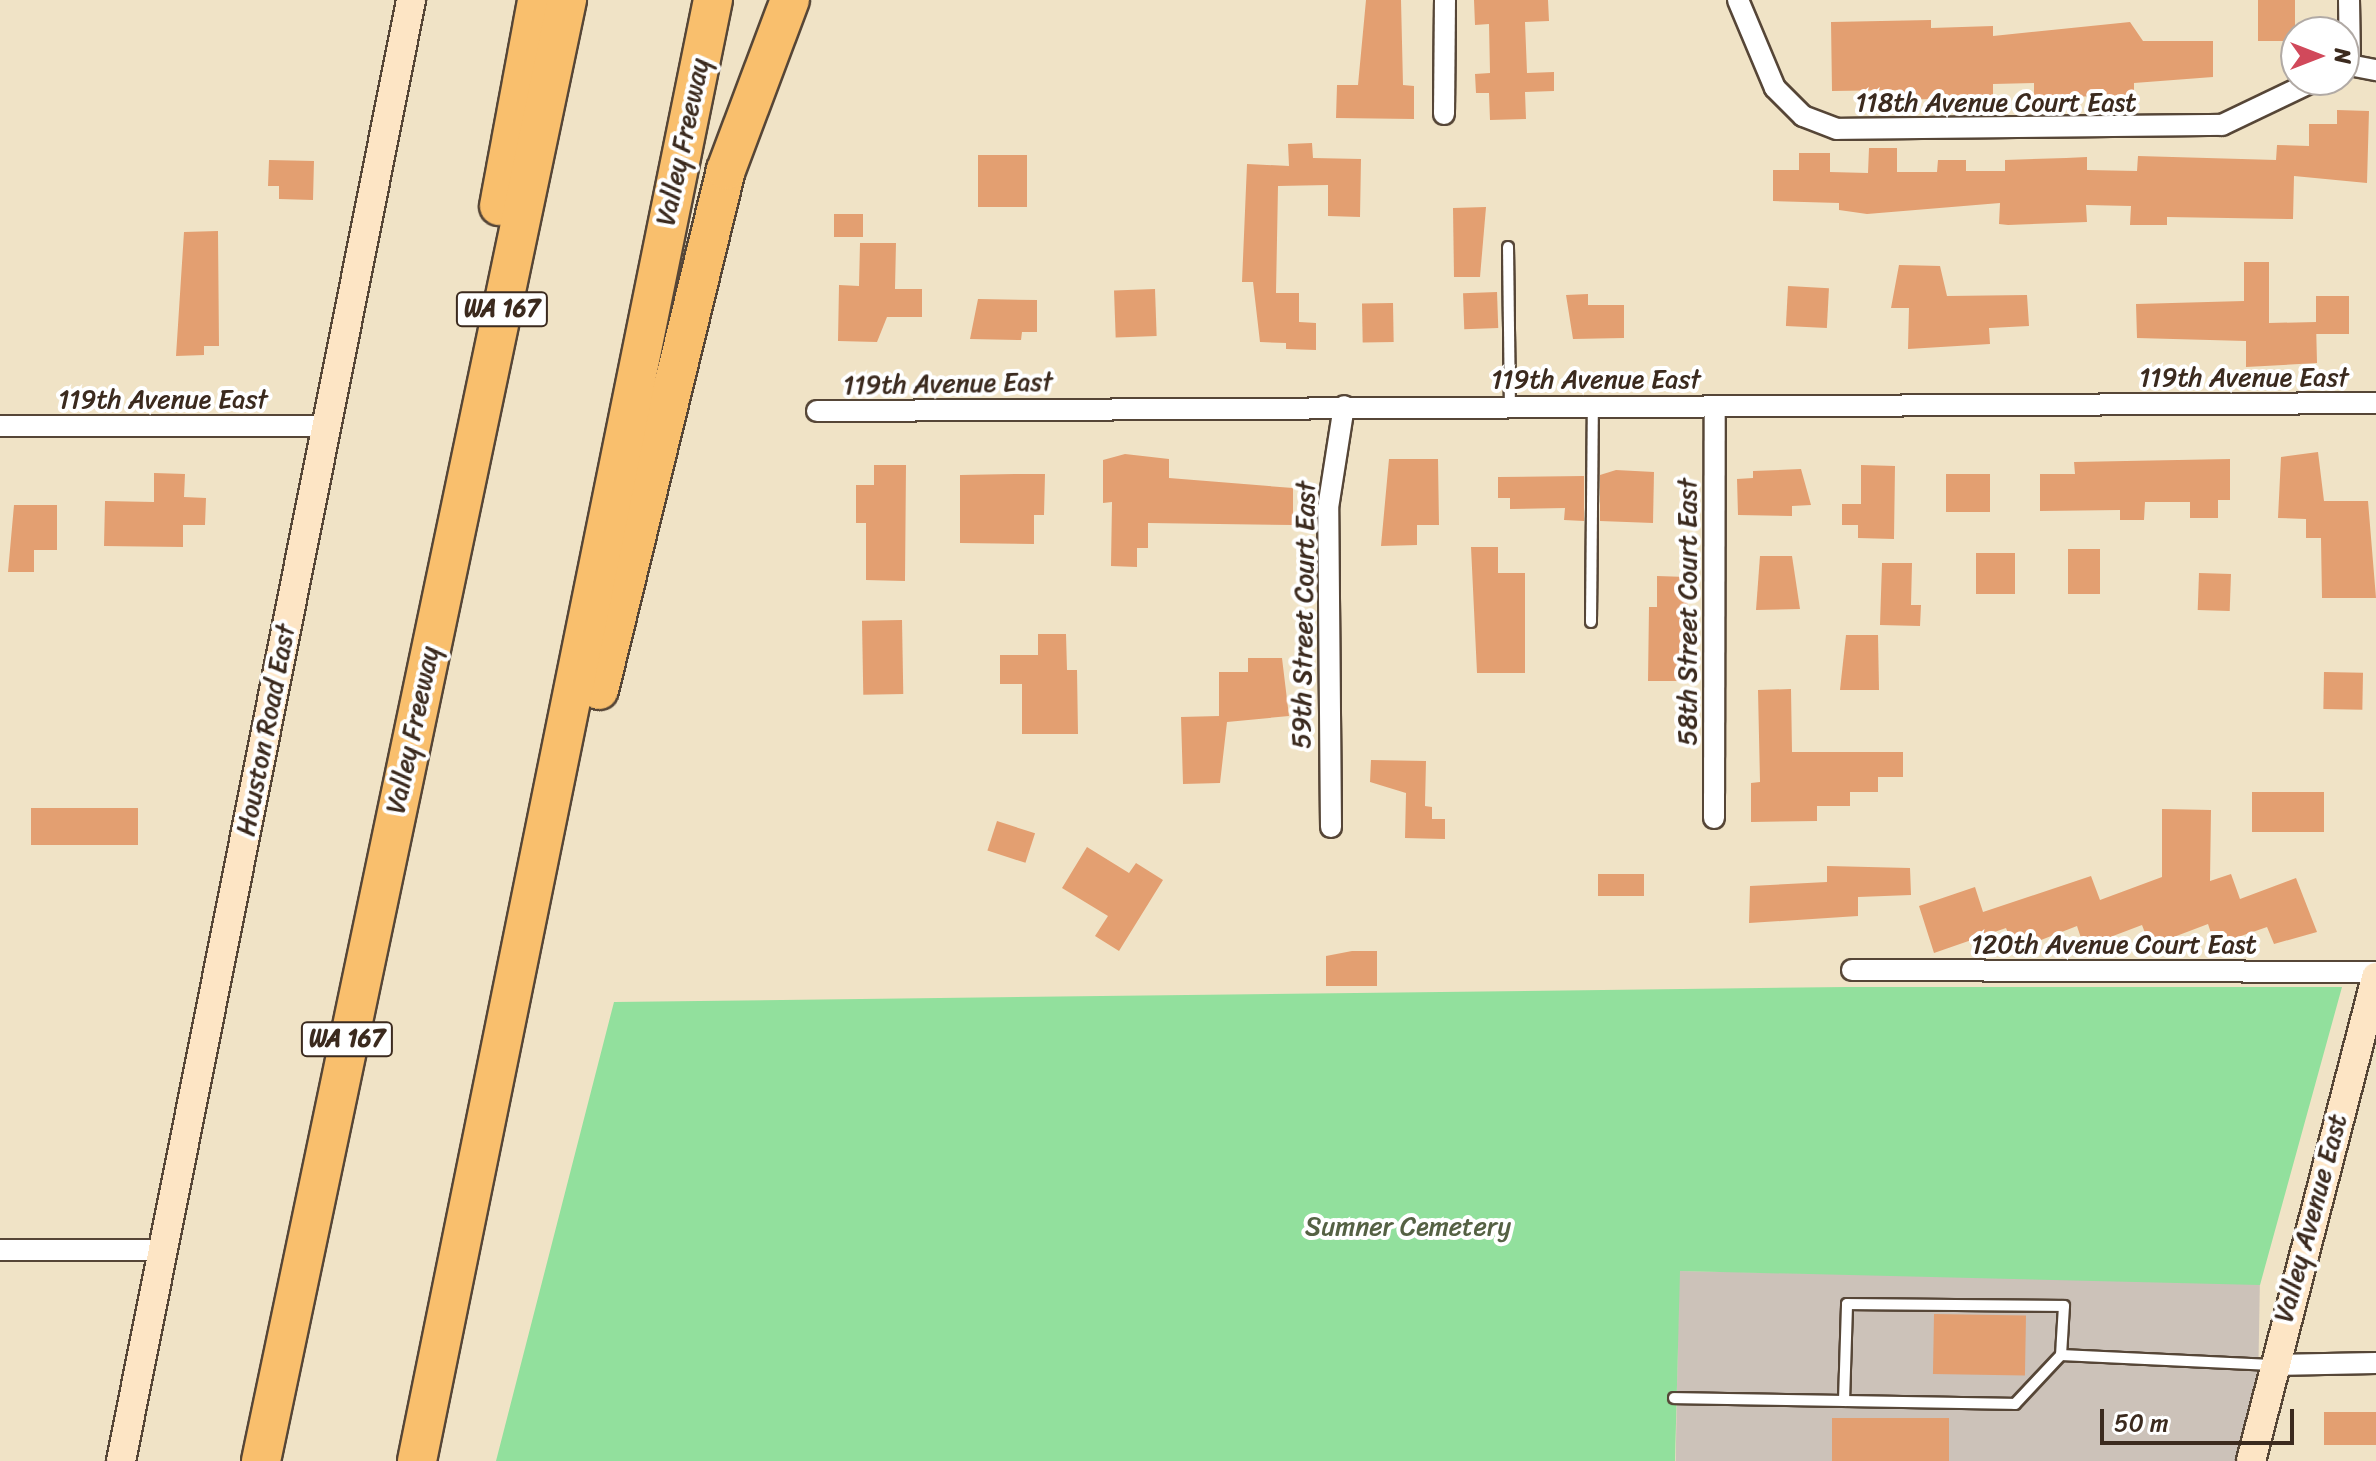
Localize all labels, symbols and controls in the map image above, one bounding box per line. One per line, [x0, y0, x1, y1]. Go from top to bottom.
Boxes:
north arrow [2280, 16, 2360, 96]
text: N [2323, 48, 2362, 64]
street label: Valley Freeway [650, 55, 716, 229]
street label: 118th Avenue Court East [1855, 87, 2137, 119]
road number: WA 167 [454, 289, 550, 329]
street label: 119th Avenue East [2139, 362, 2349, 394]
street label: 119th Avenue East [1491, 364, 1701, 396]
street label: 119th Avenue East [842, 367, 1054, 401]
street label: 119th Avenue East [58, 384, 268, 416]
street label: 58th Street Court East [1672, 478, 1704, 746]
street label: 59th Street Court East [1286, 480, 1322, 750]
street label: Houston Road East [230, 621, 302, 839]
street label: Valley Freeway [380, 643, 446, 817]
street label: 120th Avenue Court East [1970, 929, 2258, 961]
road number: WA 167 [299, 1019, 395, 1059]
street label: Valley Avenue East [2268, 1110, 2354, 1326]
park label: Sumner Cemetery [1305, 1211, 1511, 1243]
scale bar [2104, 1393, 2298, 1443]
text: 50 m [2114, 1402, 2169, 1444]

